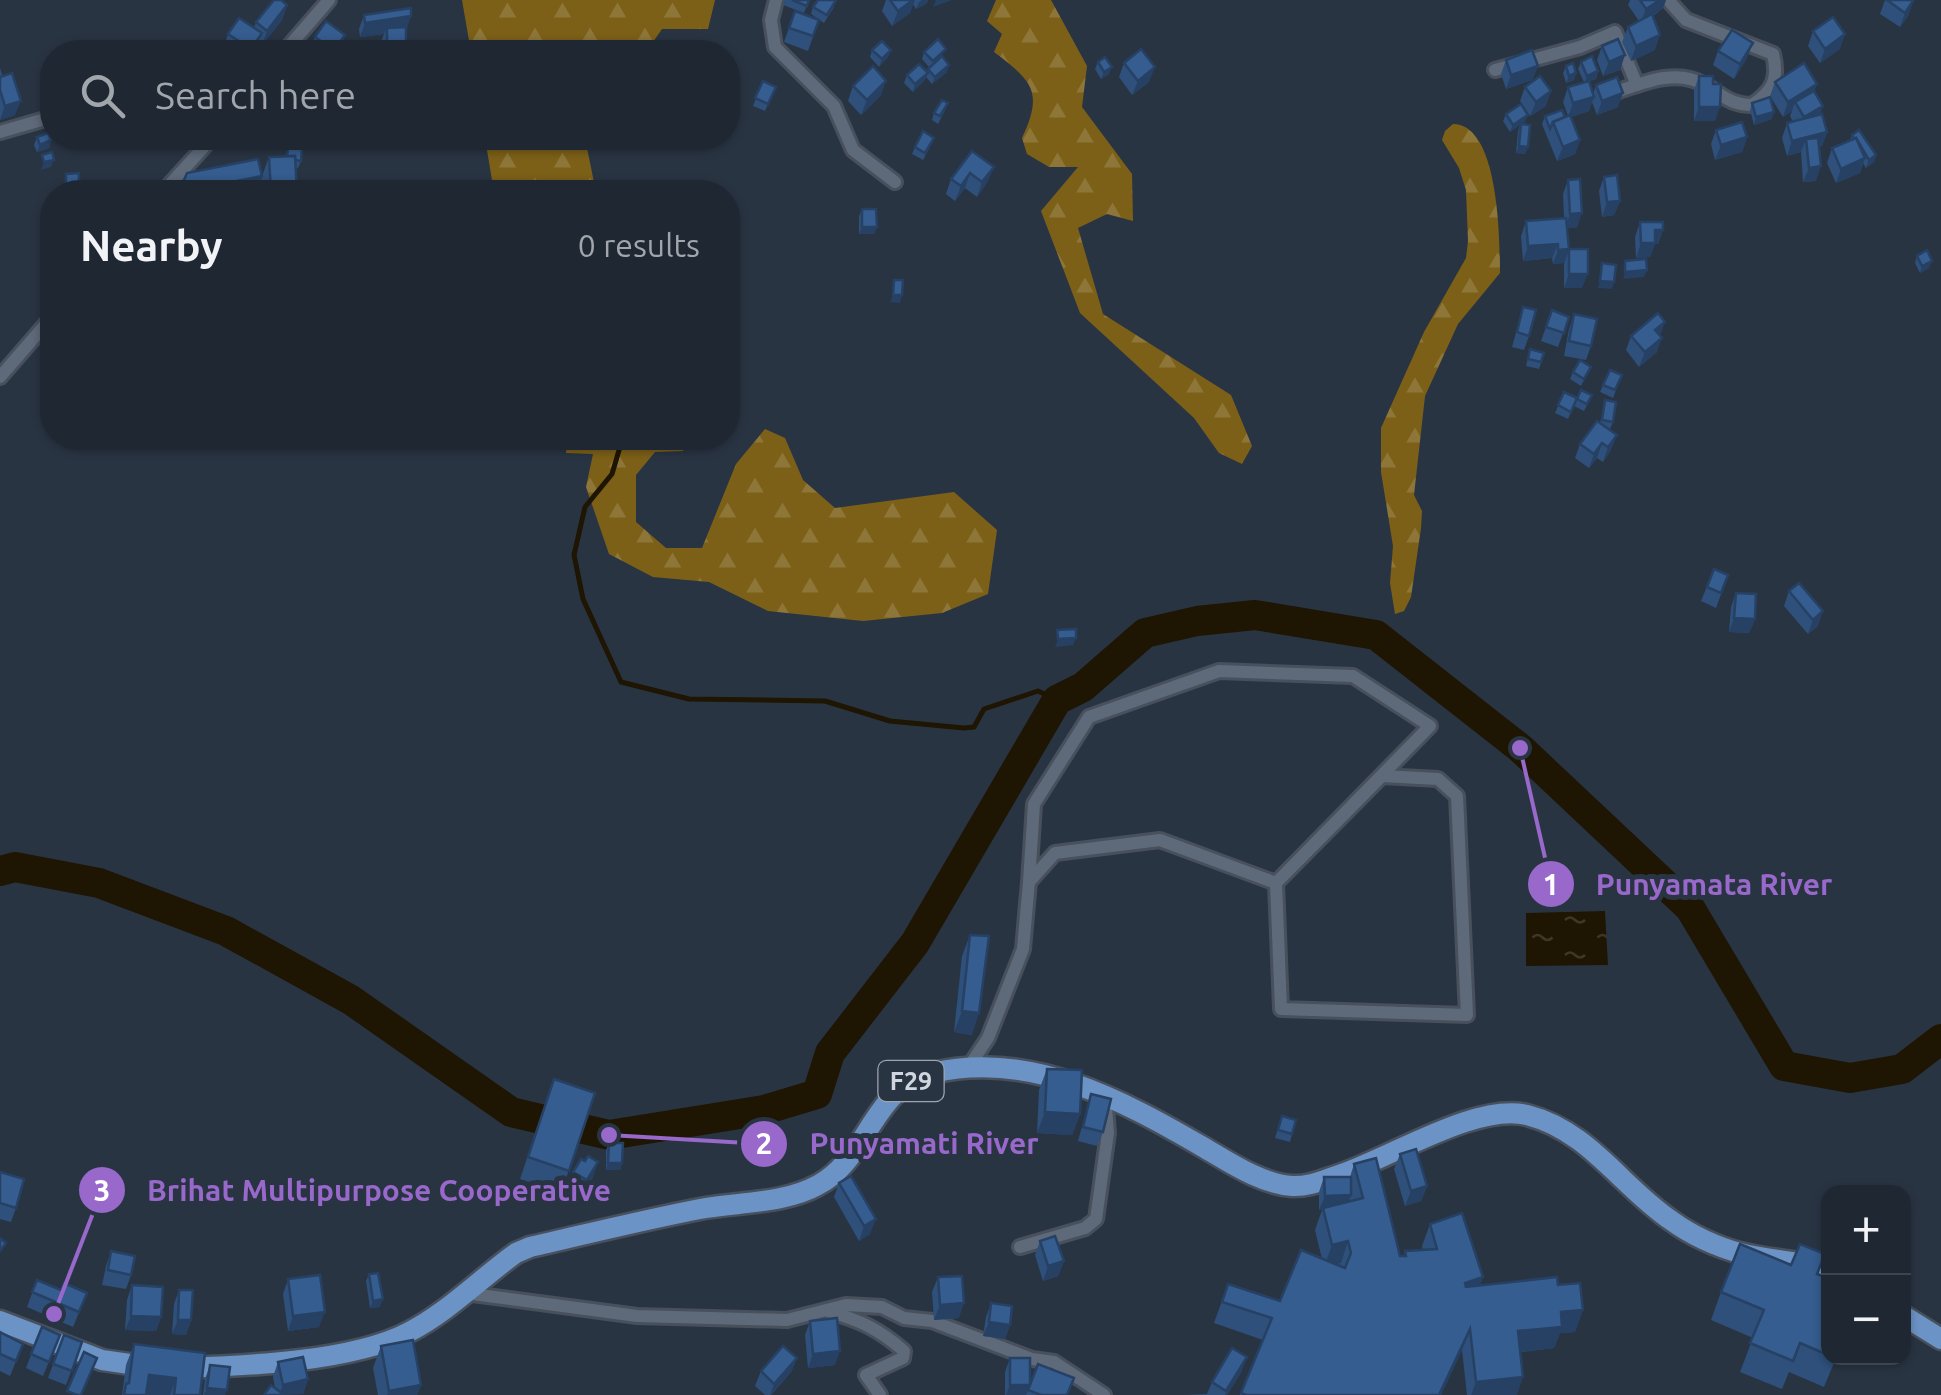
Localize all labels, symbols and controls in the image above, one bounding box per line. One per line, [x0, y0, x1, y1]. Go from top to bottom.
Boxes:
search box [40, 40, 740, 150]
icon: search [75, 68, 130, 123]
text: Search here [155, 74, 356, 116]
text: Nearby [80, 222, 223, 269]
text: 0 results [578, 227, 700, 263]
callout: Punyamata River [1526, 854, 1853, 914]
text: 1 [1543, 867, 1559, 901]
text: Punyamata River [1596, 867, 1833, 901]
road number: F29 [878, 1061, 944, 1101]
callout: Punyamati River [739, 1114, 1059, 1174]
text: 2 [756, 1126, 772, 1160]
text: Punyamati River [809, 1126, 1039, 1160]
callout: Brihat Multipurpose Cooperative [77, 1160, 632, 1220]
text: 3 [94, 1173, 110, 1207]
text: Brihat Multipurpose Cooperative [147, 1173, 611, 1207]
map controls [1821, 1185, 1911, 1365]
button: + [1821, 1185, 1911, 1275]
button: − [1821, 1275, 1911, 1365]

